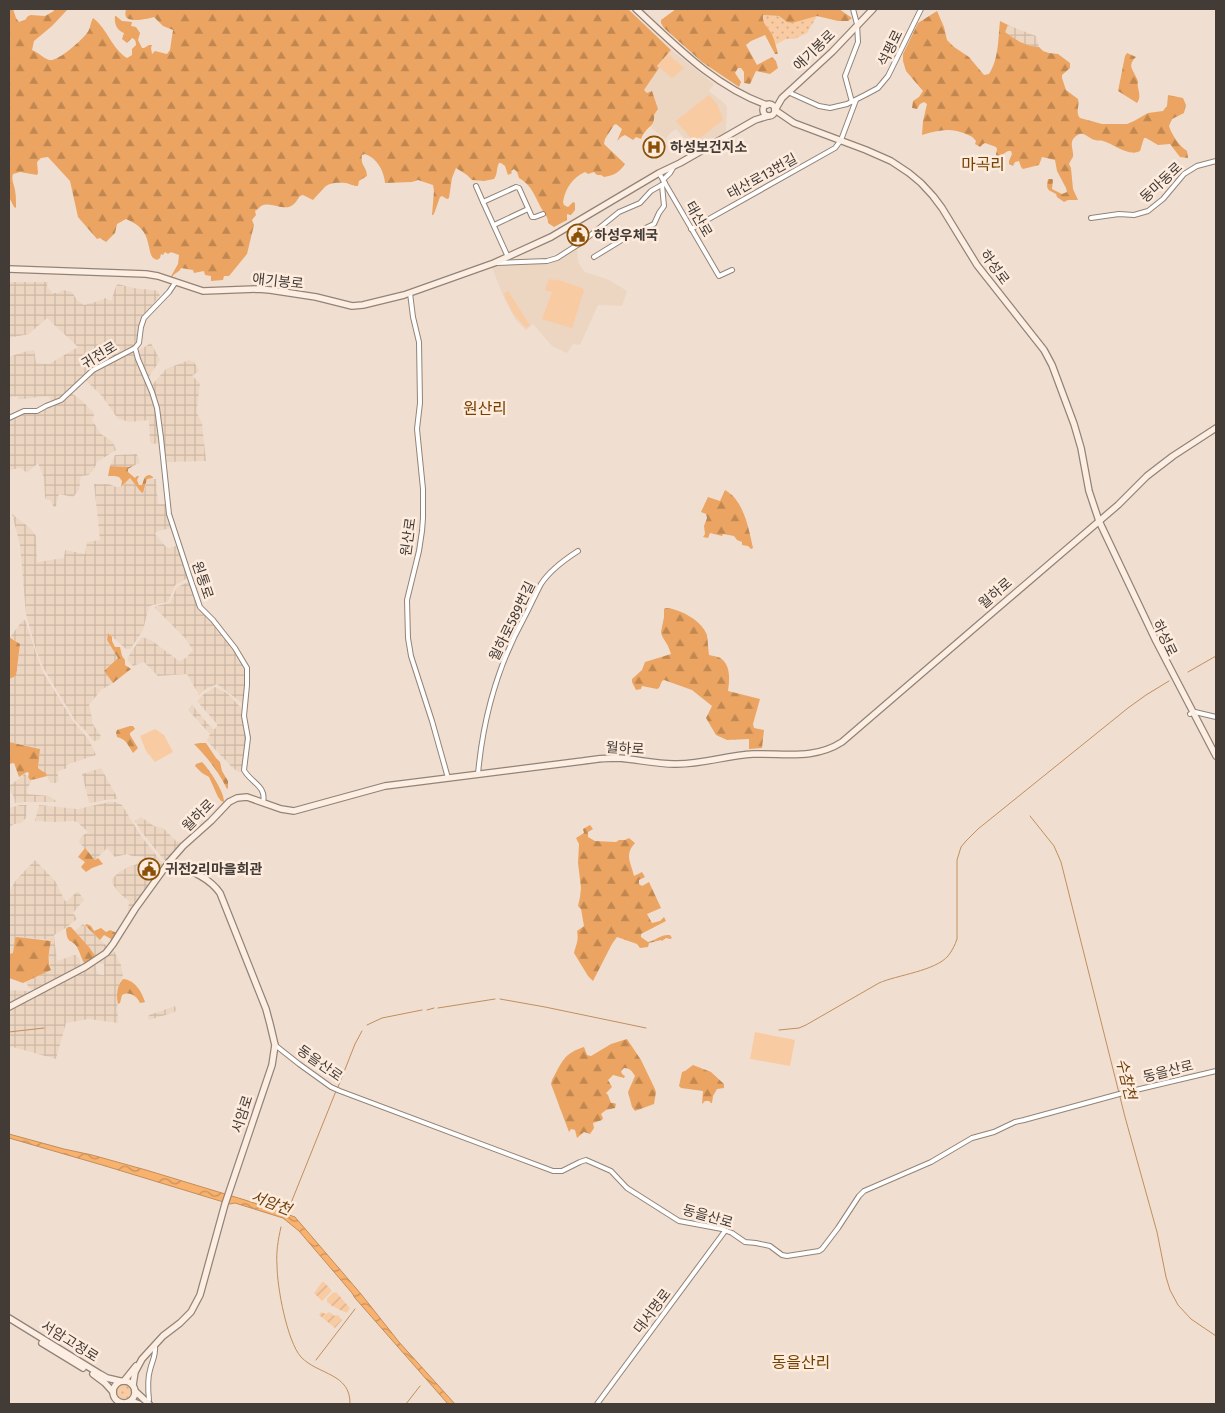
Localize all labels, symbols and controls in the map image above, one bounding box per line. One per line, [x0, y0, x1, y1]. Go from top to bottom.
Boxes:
street label: 애기봉로 [790, 26, 839, 74]
street label: 석평로 [874, 27, 907, 69]
hospital icon: 하성보건지소 [642, 135, 666, 159]
place label: 하성보건지소 [670, 139, 747, 156]
street label: 태산로13번길 [724, 150, 800, 203]
district label: 마곡리 [961, 155, 1005, 174]
street label: 동마동로 [1137, 159, 1186, 206]
street label: 태산로 [682, 198, 716, 240]
public building icon: 하성우체국 [566, 223, 590, 247]
place label: 하성우체국 [594, 227, 659, 244]
street label: 하성로 [976, 247, 1013, 288]
street label: 애기봉로 [251, 270, 305, 293]
street label: 귀전로 [78, 338, 120, 373]
district label: 원산리 [463, 399, 507, 418]
street label: 원산로 [397, 517, 420, 557]
street label: 원통로 [188, 559, 217, 601]
street label: 월하로 [975, 574, 1016, 612]
street label: 월하로589번길 [486, 579, 539, 664]
street label: 하성로 [1148, 617, 1181, 659]
street label: 월하로 [605, 739, 645, 758]
street label: 월하로 [179, 796, 218, 835]
public building icon: 귀전2리마을회관 [137, 857, 161, 881]
place label: 귀전2리마을회관 [165, 861, 263, 878]
street label: 동을산로 [294, 1042, 346, 1085]
water label: 수참천 [1112, 1057, 1140, 1103]
street label: 동을산로 [1141, 1057, 1195, 1086]
street label: 서암로 [228, 1093, 257, 1135]
water label: 서암천 [248, 1187, 296, 1220]
street label: 동을산로 [681, 1201, 735, 1232]
street label: 대서명로 [630, 1286, 675, 1337]
street label: 서암고정로 [38, 1317, 102, 1366]
district label: 동을산리 [772, 1353, 830, 1372]

